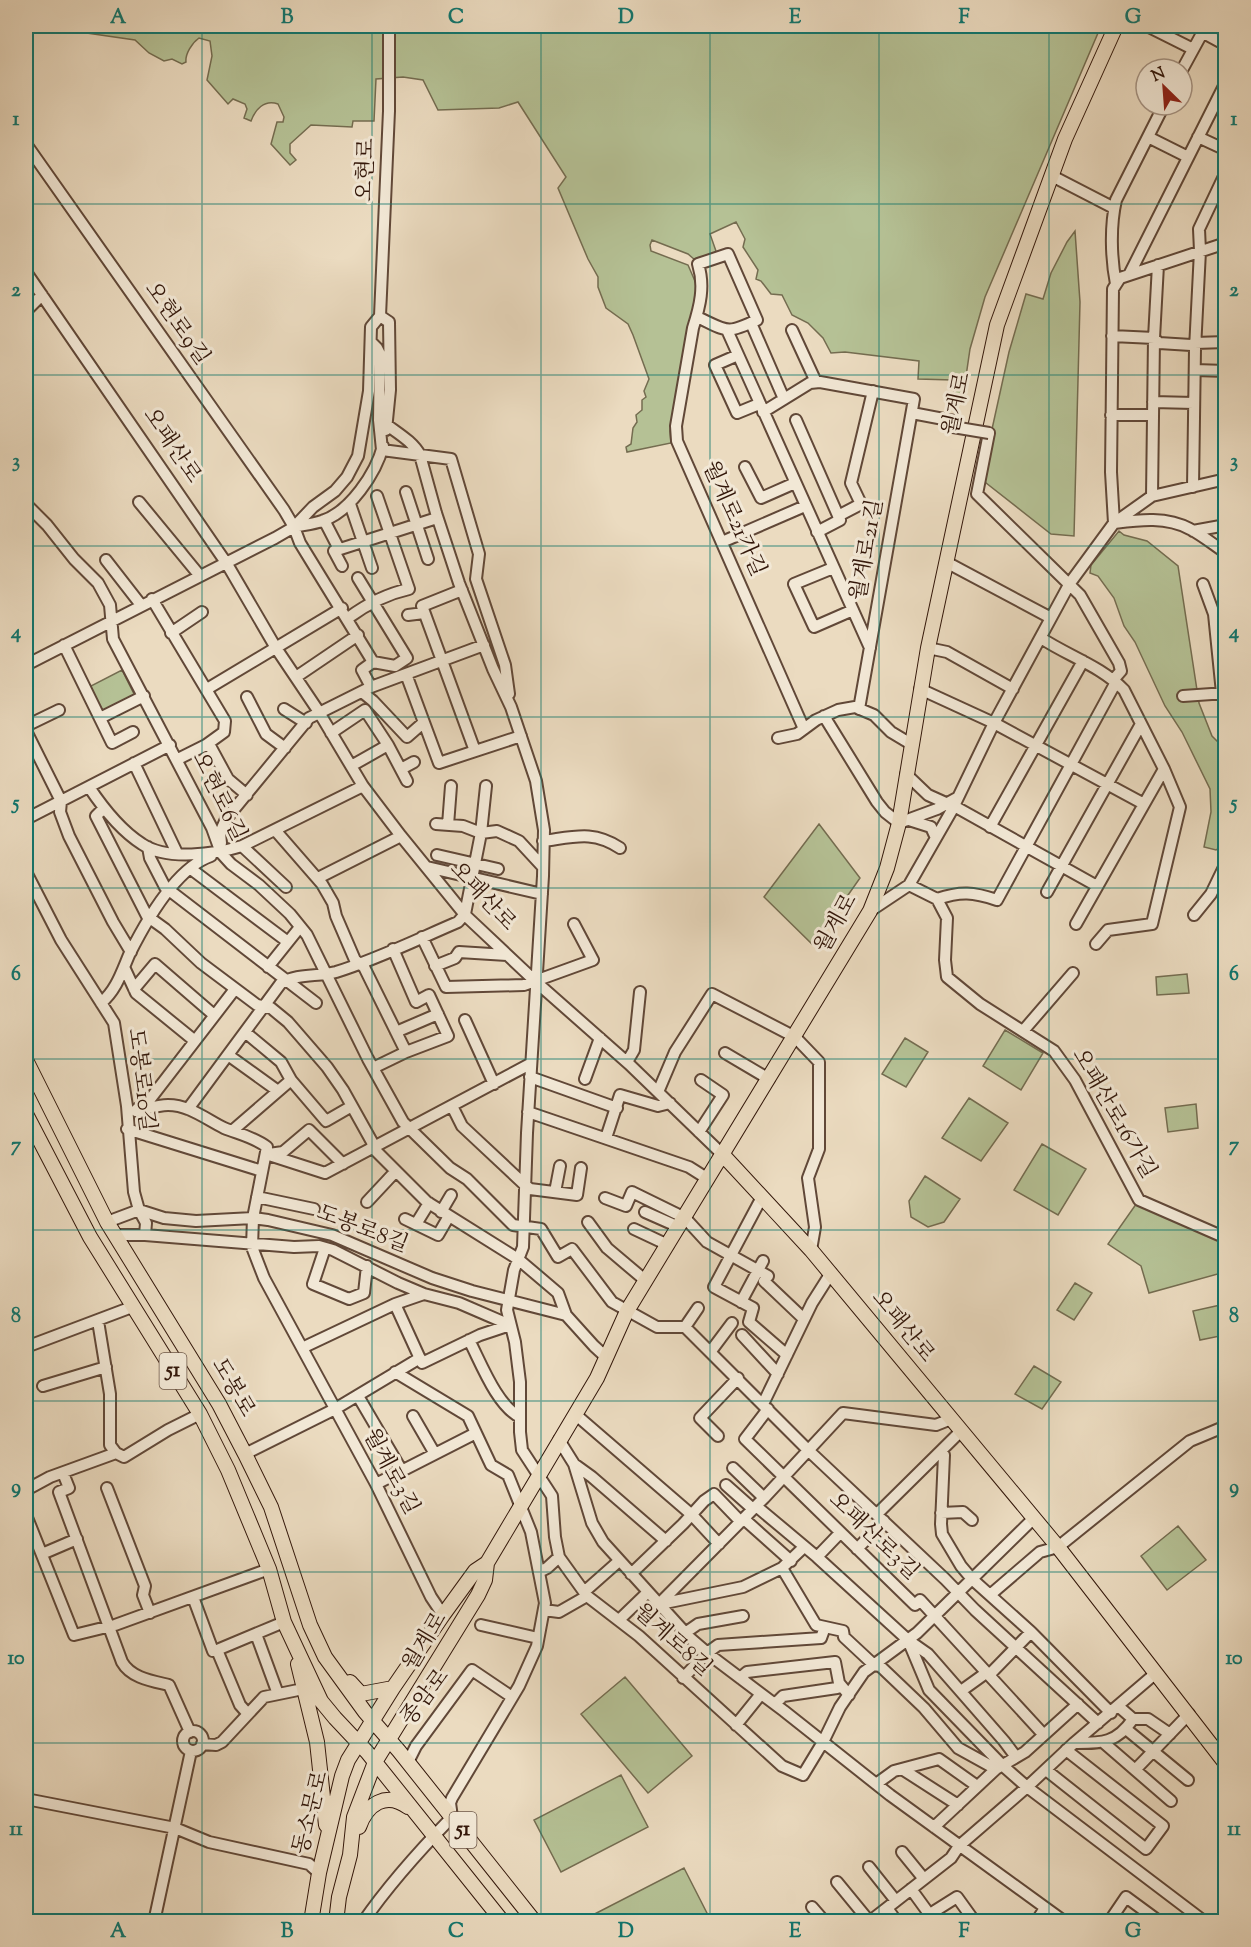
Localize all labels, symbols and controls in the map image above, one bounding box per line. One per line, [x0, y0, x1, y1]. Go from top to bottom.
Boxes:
text: A [110, 4, 127, 33]
text: B [281, 4, 294, 33]
text: C [448, 4, 464, 33]
text: D [618, 4, 634, 33]
text: E [789, 4, 802, 33]
text: F [958, 4, 970, 33]
text: G [1125, 4, 1142, 33]
north arrow [1134, 57, 1194, 117]
text: N [1148, 62, 1170, 89]
text: 1 [13, 106, 20, 135]
text: 1 [1231, 106, 1238, 135]
street label: 오현로 [350, 138, 384, 202]
street label: 오현로9길 [135, 276, 217, 372]
text: 2 [11, 277, 21, 306]
text: 2 [1229, 277, 1239, 306]
street label: 월계로 [936, 369, 980, 439]
street label: 오패산로 [134, 402, 208, 490]
text: 3 [12, 448, 20, 477]
text: 3 [1230, 448, 1238, 477]
street label: 월계로21가길 [693, 456, 773, 582]
street label: 월계로21길 [843, 497, 893, 603]
text: 4 [10, 619, 21, 648]
text: 4 [1228, 619, 1239, 648]
street label: 오현로6길 [183, 747, 253, 847]
text: 5 [11, 790, 20, 819]
text: 5 [1229, 790, 1238, 819]
street label: 오패산로 [441, 855, 523, 939]
street label: 월계로 [808, 888, 866, 960]
text: 6 [11, 961, 21, 990]
text: 6 [1229, 961, 1239, 990]
street label: 도봉로10길 [118, 1026, 162, 1134]
street label: 오패산로16가길 [1063, 1043, 1163, 1185]
text: 7 [11, 1132, 22, 1161]
text: 7 [1229, 1132, 1240, 1161]
street label: 도봉로8길 [311, 1198, 413, 1262]
street label: 오패산로 [863, 1284, 941, 1370]
text: 8 [11, 1303, 21, 1332]
text: 8 [1229, 1303, 1239, 1332]
street label: 도봉로 [202, 1352, 262, 1424]
road number: 51 [160, 1353, 186, 1389]
street label: 월계로3길 [354, 1423, 426, 1521]
text: 9 [11, 1474, 21, 1503]
text: 9 [1229, 1474, 1239, 1503]
street label: 오패산로3길 [820, 1485, 926, 1589]
street label: 월계로8길 [626, 1597, 718, 1685]
street label: 월계로 [396, 1606, 456, 1678]
text: 10 [7, 1645, 25, 1674]
text: 10 [1225, 1645, 1243, 1674]
street label: 종암로 [394, 1663, 458, 1733]
street label: 동소문로 [286, 1768, 338, 1858]
road number: 51 [450, 1812, 476, 1848]
text: 11 [9, 1816, 23, 1845]
text: 11 [1227, 1816, 1241, 1845]
text: A [110, 1918, 127, 1947]
text: B [281, 1918, 294, 1947]
text: C [448, 1918, 464, 1947]
text: D [618, 1918, 634, 1947]
text: E [789, 1918, 802, 1947]
text: F [958, 1918, 970, 1947]
text: G [1125, 1918, 1142, 1947]

